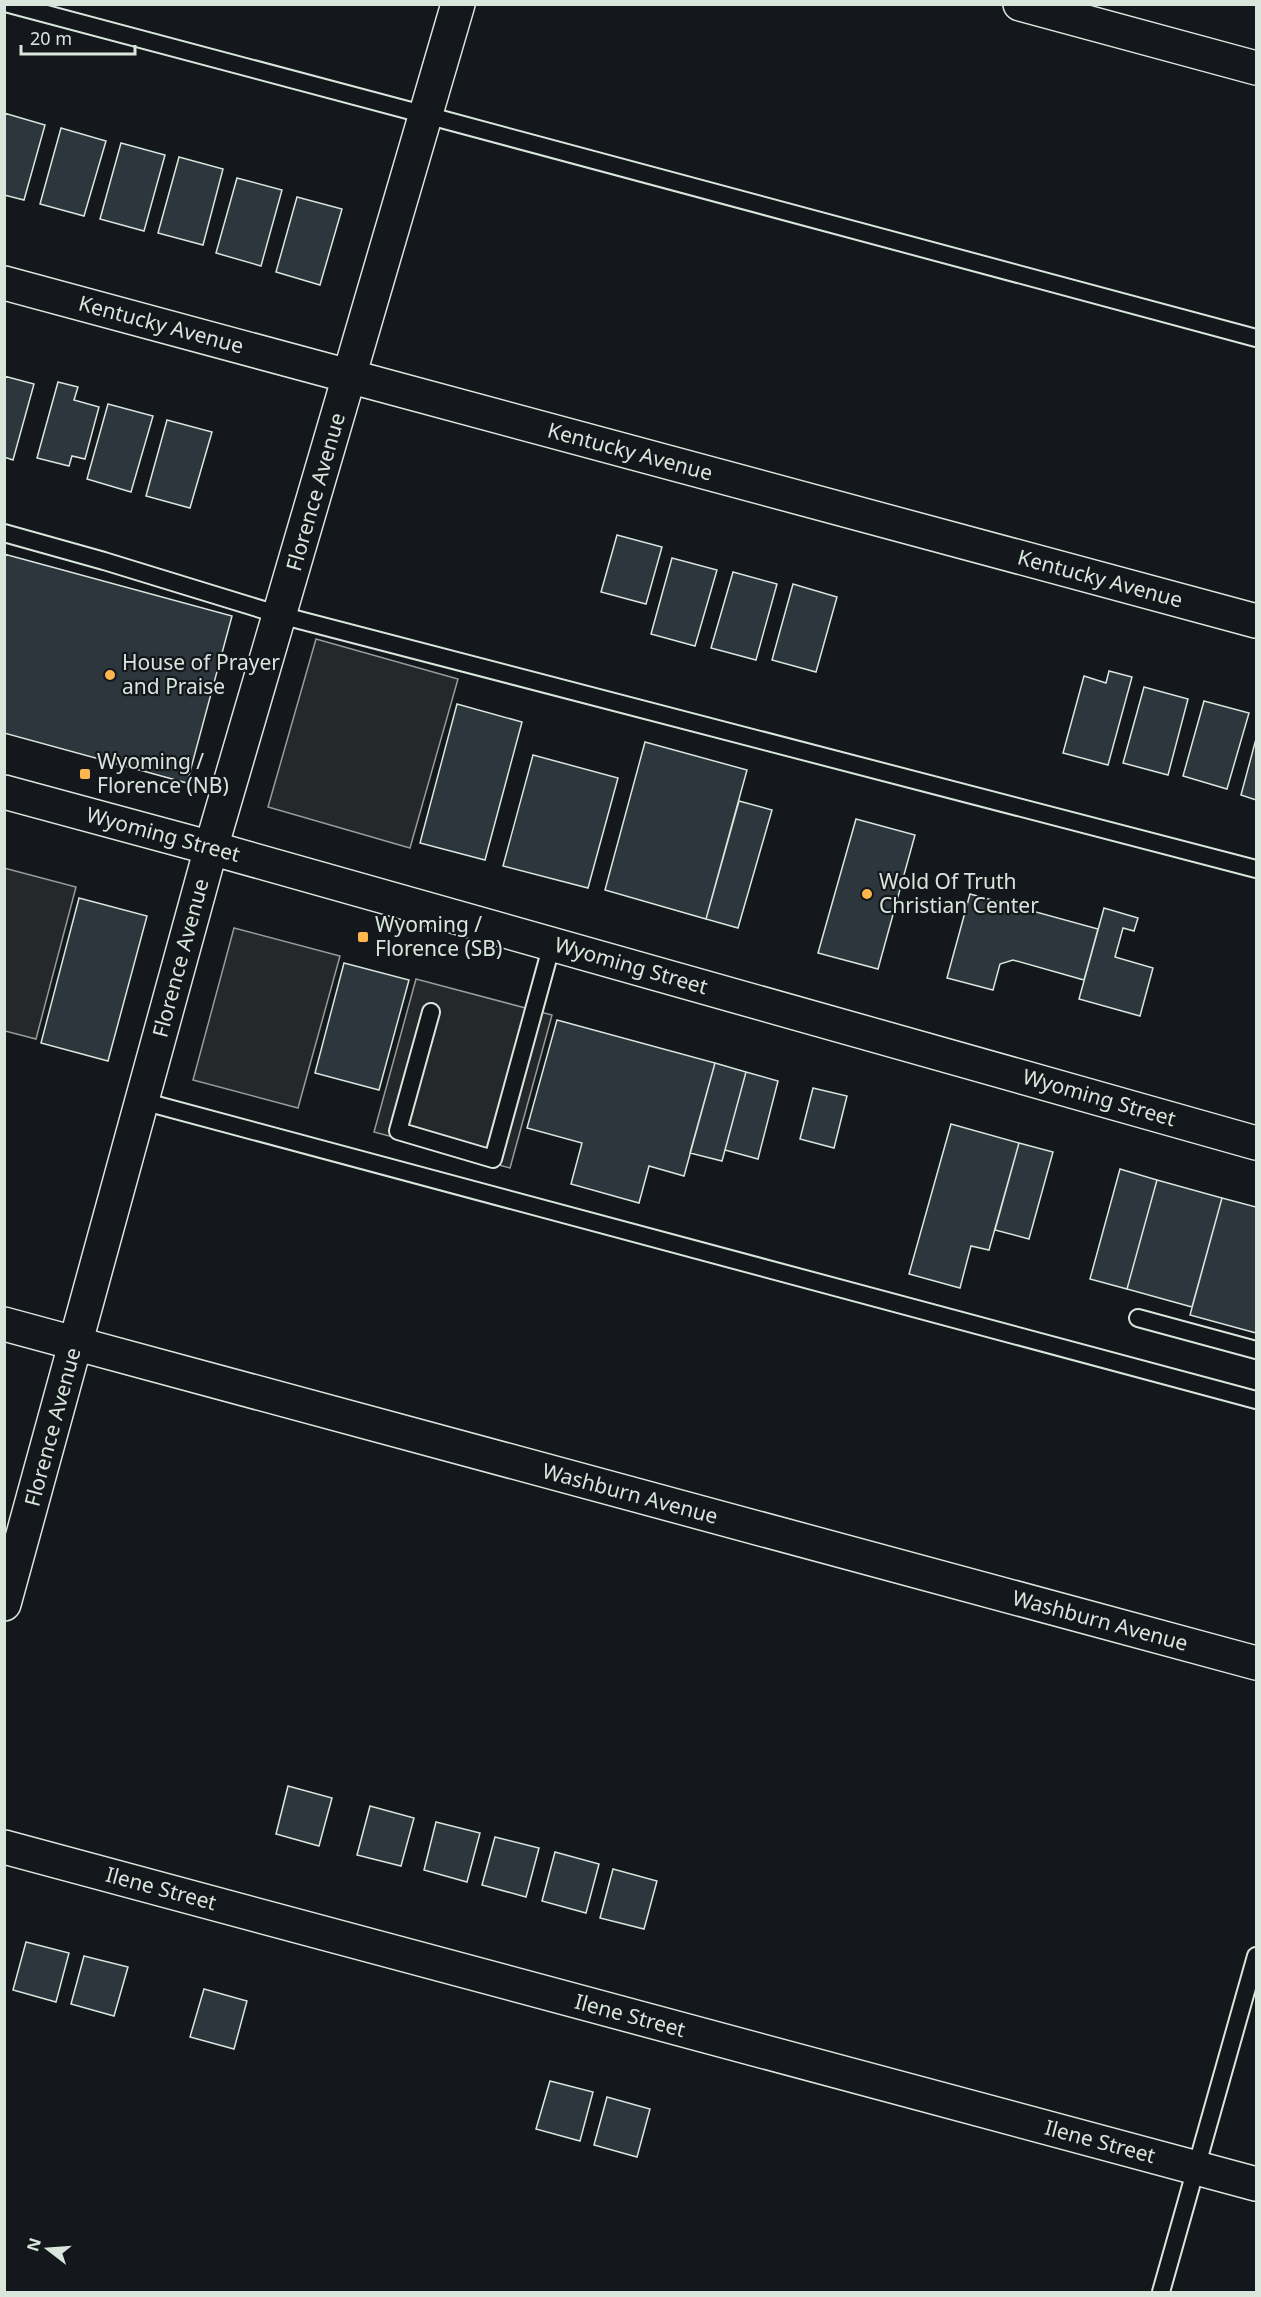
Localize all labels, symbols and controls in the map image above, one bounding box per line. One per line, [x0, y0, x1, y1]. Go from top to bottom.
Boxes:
scale bar [21, 18, 135, 56]
text: 20 m [30, 26, 72, 50]
street label: Kentucky Avenue [76, 289, 247, 360]
street label: Florence Avenue [279, 409, 351, 574]
street label: Kentucky Avenue [545, 416, 716, 487]
street label: Kentucky Avenue [1015, 543, 1186, 614]
place label: House of Prayer and Praise [122, 648, 280, 700]
marker: House of Prayer and Praise [103, 668, 117, 682]
place label: Wyoming / Florence (NB) [97, 747, 229, 799]
marker: Wyoming / Florence (NB) [78, 767, 92, 781]
street label: Wyoming Street [83, 800, 244, 868]
place label: Wold Of Truth Christian Center [879, 867, 1039, 919]
street label: Florence Avenue [145, 875, 215, 1040]
marker: Wold Of Truth Christian Center [860, 887, 874, 901]
place label: Wyoming / Florence (SB) [375, 910, 502, 962]
marker: Wyoming / Florence (SB) [356, 930, 370, 944]
street label: Wyoming Street [551, 930, 711, 1000]
street label: Wyoming Street [1019, 1062, 1179, 1132]
street label: Florence Avenue [17, 1344, 87, 1509]
street label: Washburn Avenue [539, 1456, 721, 1530]
street label: Washburn Avenue [1009, 1583, 1191, 1657]
street label: Ilene Street [103, 1860, 220, 1916]
street label: Ilene Street [572, 1987, 689, 2043]
street label: Ilene Street [1042, 2113, 1159, 2169]
north arrow [18, 2219, 78, 2279]
text: N [21, 2235, 46, 2254]

